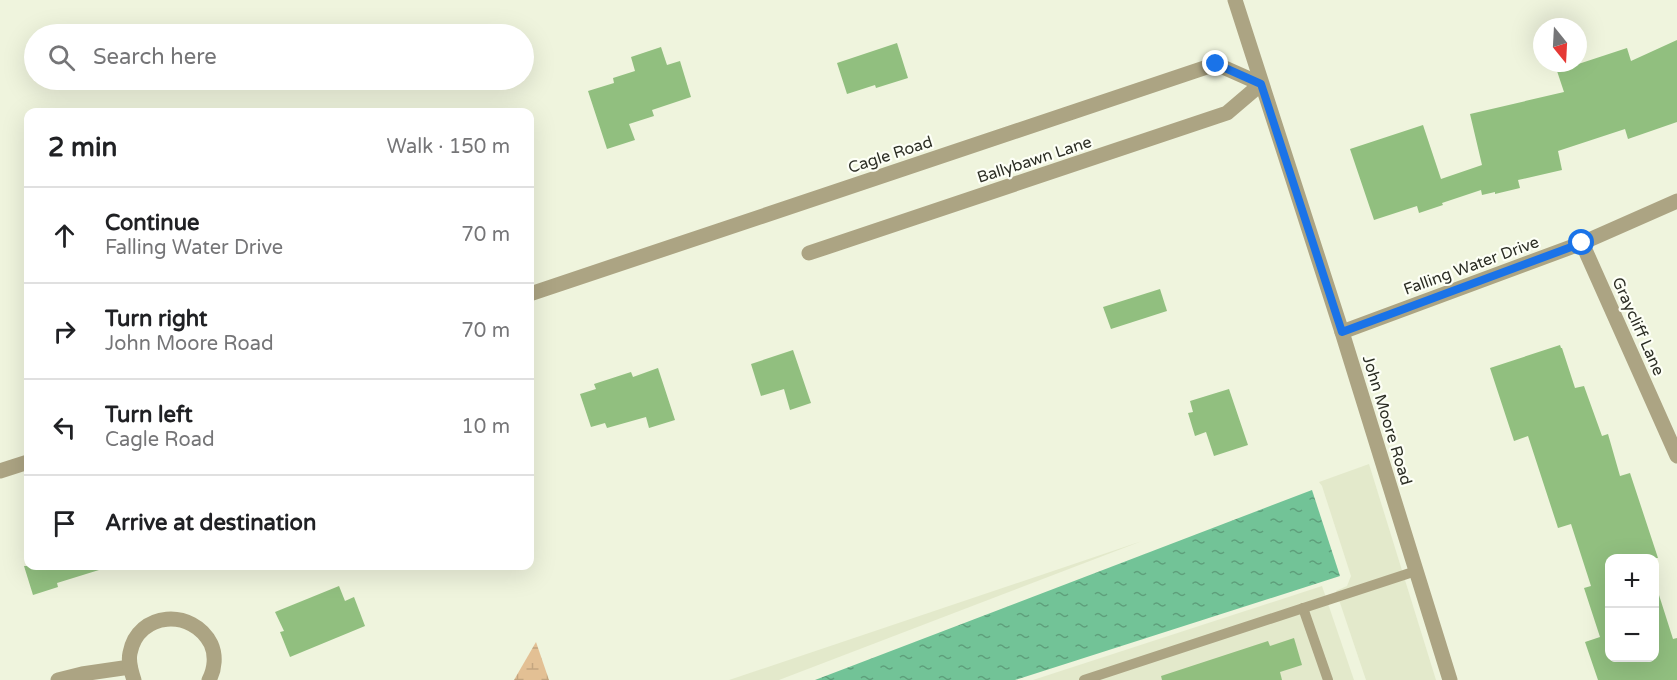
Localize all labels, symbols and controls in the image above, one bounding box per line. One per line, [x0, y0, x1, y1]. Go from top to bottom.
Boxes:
north arrow [1533, 18, 1587, 72]
search box [24, 24, 534, 90]
icon: search [45, 41, 78, 74]
text: Search here [93, 44, 217, 70]
route end [1202, 50, 1228, 76]
text: 2 min [48, 132, 117, 163]
street label: Cagle Road [846, 132, 935, 178]
street label: Ballybawn Lane [975, 132, 1094, 188]
text: Walk · 150 m [387, 135, 510, 159]
text: Continue [105, 210, 200, 236]
icon: ahead [48, 219, 81, 252]
text: 70 m [461, 223, 510, 247]
route start [1568, 229, 1594, 255]
street label: Falling Water Drive [1401, 232, 1542, 300]
text: Falling Water Drive [105, 236, 283, 260]
street label: Graycliff Lane [1607, 274, 1669, 379]
text: Turn right [105, 306, 207, 332]
icon: right [48, 315, 81, 348]
text: 70 m [461, 319, 510, 343]
text: John Moore Road [105, 332, 274, 356]
street label: John Moore Road [1358, 353, 1416, 488]
text: Turn left [105, 402, 193, 428]
icon: left [48, 411, 81, 444]
text: 10 m [461, 415, 510, 439]
text: Cagle Road [105, 428, 215, 452]
icon: arrive [48, 507, 81, 540]
text: Arrive at destination [105, 510, 316, 536]
map controls [1605, 554, 1659, 662]
button: + [1605, 554, 1659, 608]
button: − [1605, 608, 1659, 662]

